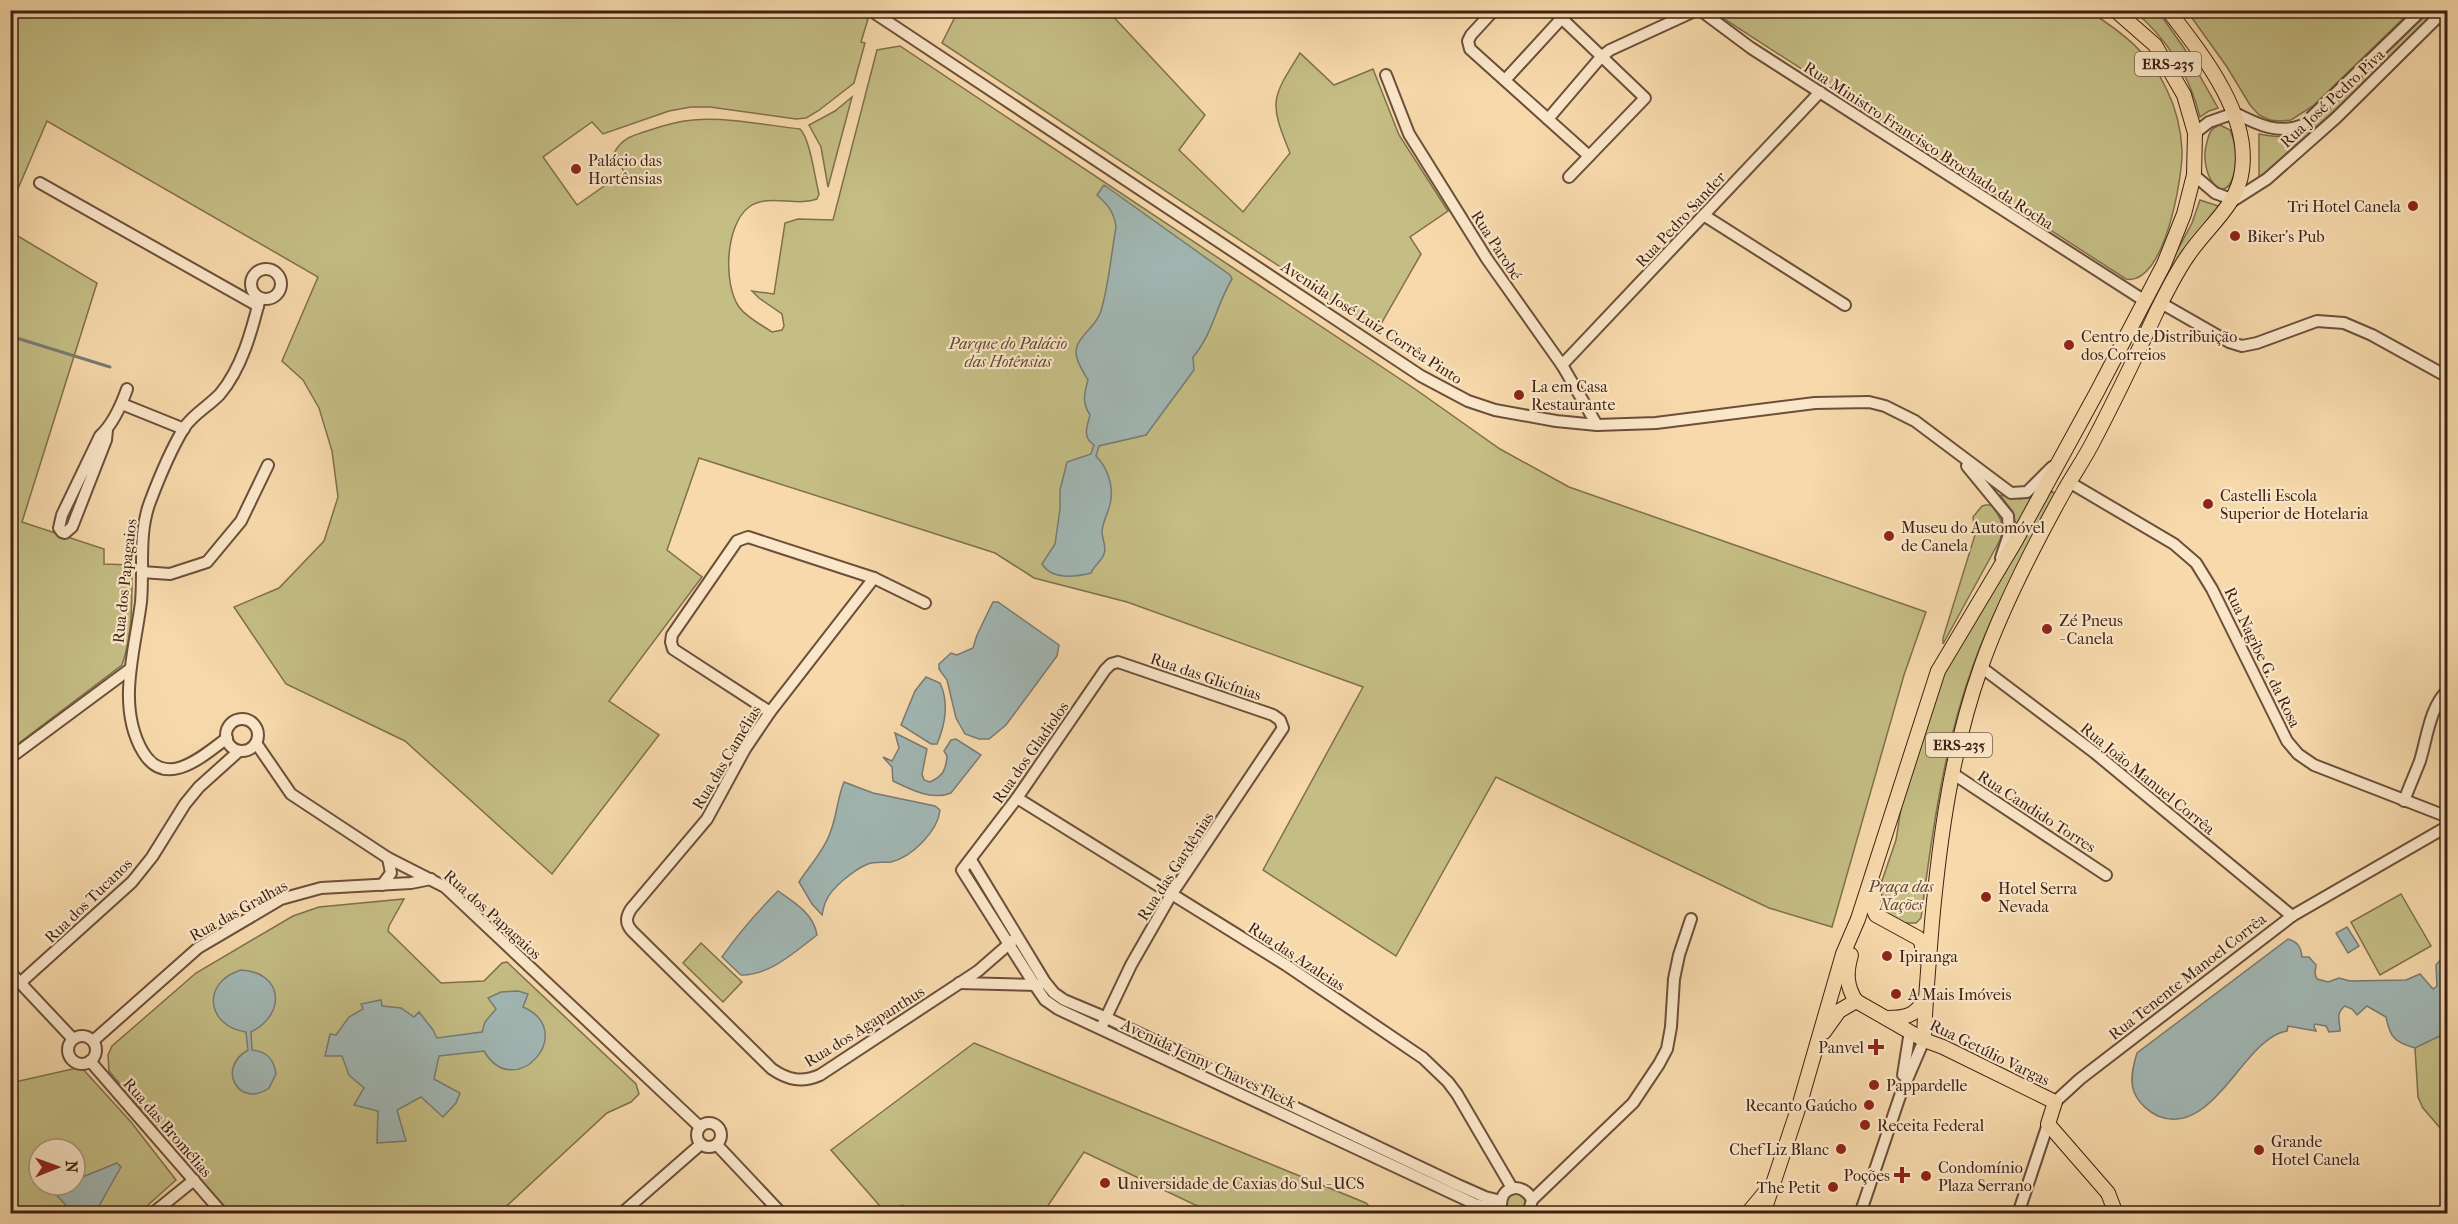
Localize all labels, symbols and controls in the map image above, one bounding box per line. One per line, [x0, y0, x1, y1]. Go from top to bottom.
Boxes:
street label: Rua José Pedro Piva [2276, 45, 2389, 152]
road number: ERS-235 [2135, 52, 2201, 76]
street label: Rua Ministro Francisco Brochado da Rocha [1800, 57, 2058, 234]
place label: Palácio das Hortênsias [588, 151, 662, 188]
marker: Palácio das Hortênsias [569, 162, 583, 176]
street label: Rua Pedro Sander [1631, 167, 1730, 271]
place label: Tri Hotel Canela [2287, 197, 2402, 216]
marker: Tri Hotel Canela [2406, 199, 2420, 213]
street label: Rua Parobé [1467, 207, 1526, 284]
place label: Biker's Pub [2247, 227, 2325, 246]
marker: Biker's Pub [2228, 229, 2242, 243]
street label: Avenida José Luiz Corrêa Pinto [1277, 256, 1466, 388]
place label: Centro de Distribuição dos Correios [2081, 327, 2237, 364]
park label: Parque do Palácio das Hotênsias [948, 334, 1067, 371]
marker: Centro de Distribuição dos Correios [2062, 338, 2076, 352]
place label: La em Casa Restaurante [1531, 377, 1615, 414]
marker: La em Casa Restaurante [1512, 388, 1526, 402]
place label: Castelli Escola Superior de Hotelaria [2220, 486, 2369, 523]
marker: Castelli Escola Superior de Hotelaria [2201, 497, 2215, 511]
street label: Rua dos Papagaios [109, 518, 140, 644]
place label: Museu do Automóvel de Canela [1901, 518, 2046, 555]
marker: Museu do Automóvel de Canela [1882, 529, 1896, 543]
street label: Rua Nagibe G. da Rosa [2220, 584, 2305, 731]
place label: Zé Pneus - Canela [2059, 611, 2123, 648]
marker: Zé Pneus - Canela [2040, 622, 2054, 636]
street label: Rua das Glicínias [1148, 649, 1264, 704]
street label: Rua dos Gladiolos [988, 698, 1073, 807]
street label: Rua das Camélias [688, 702, 765, 813]
street label: Rua João Manuel Corrêa [2077, 718, 2219, 839]
road number: ERS-235 [1926, 733, 1992, 757]
street label: Rua Candido Torres [1974, 766, 2099, 857]
street label: Rua das Gardênias [1133, 808, 1218, 924]
street label: Rua dos Tucanos [41, 854, 136, 947]
street label: Rua dos Papagaios [440, 866, 546, 963]
street label: Rua das Gralhas [186, 876, 291, 945]
park label: Praça das Nações [1868, 877, 1935, 914]
place label: Hotel Serra Nevada [1998, 879, 2078, 916]
marker: Hotel Serra Nevada [1979, 890, 1993, 904]
street label: Rua Tenente Manoel Corrêa [2105, 909, 2270, 1044]
street label: Rua das Azaleias [1245, 918, 1349, 995]
place label: Ipiranga [1899, 947, 1959, 966]
marker: Ipiranga [1880, 949, 1894, 963]
street label: Rua dos Agapanthus [801, 982, 928, 1071]
place label: A Mais Imóveis [1907, 985, 2012, 1004]
marker: A Mais Imóveis [1889, 987, 1903, 1001]
street label: Avenida Jenny Chaves Fleck [1117, 1014, 1300, 1113]
street label: Rua Getúlio Vargas [1927, 1015, 2053, 1090]
place label: Panvel [1818, 1038, 1865, 1057]
marker: Panvel [1869, 1040, 1883, 1054]
street label: Rua das Bromélias [119, 1074, 216, 1181]
place label: Pappardelle [1886, 1076, 1968, 1095]
marker: Pappardelle [1867, 1078, 1881, 1092]
place label: Recanto Gaúcho [1745, 1096, 1857, 1115]
marker: Recanto Gaúcho [1862, 1098, 1876, 1112]
place label: Receita Federal [1877, 1116, 1985, 1135]
marker: Receita Federal [1858, 1118, 1872, 1132]
place label: Grande Hotel Canela [2271, 1132, 2361, 1169]
north arrow [27, 1137, 87, 1197]
place label: Chef Liz Blanc [1729, 1140, 1829, 1159]
marker: Chef Liz Blanc [1834, 1142, 1848, 1156]
marker: Grande Hotel Canela [2252, 1143, 2266, 1157]
place label: Condomínio Plaza Serrano [1938, 1158, 2032, 1195]
text: N [62, 1161, 81, 1174]
place label: Poções [1844, 1166, 1890, 1185]
marker: Poções [1895, 1168, 1909, 1182]
marker: Condomínio Plaza Serrano [1919, 1169, 1933, 1183]
place label: Universidade de Caxias do Sul - UCS [1117, 1174, 1365, 1193]
marker: Universidade de Caxias do Sul - UCS [1098, 1176, 1112, 1190]
place label: The Petit [1756, 1178, 1821, 1197]
marker: The Petit [1826, 1180, 1840, 1194]

